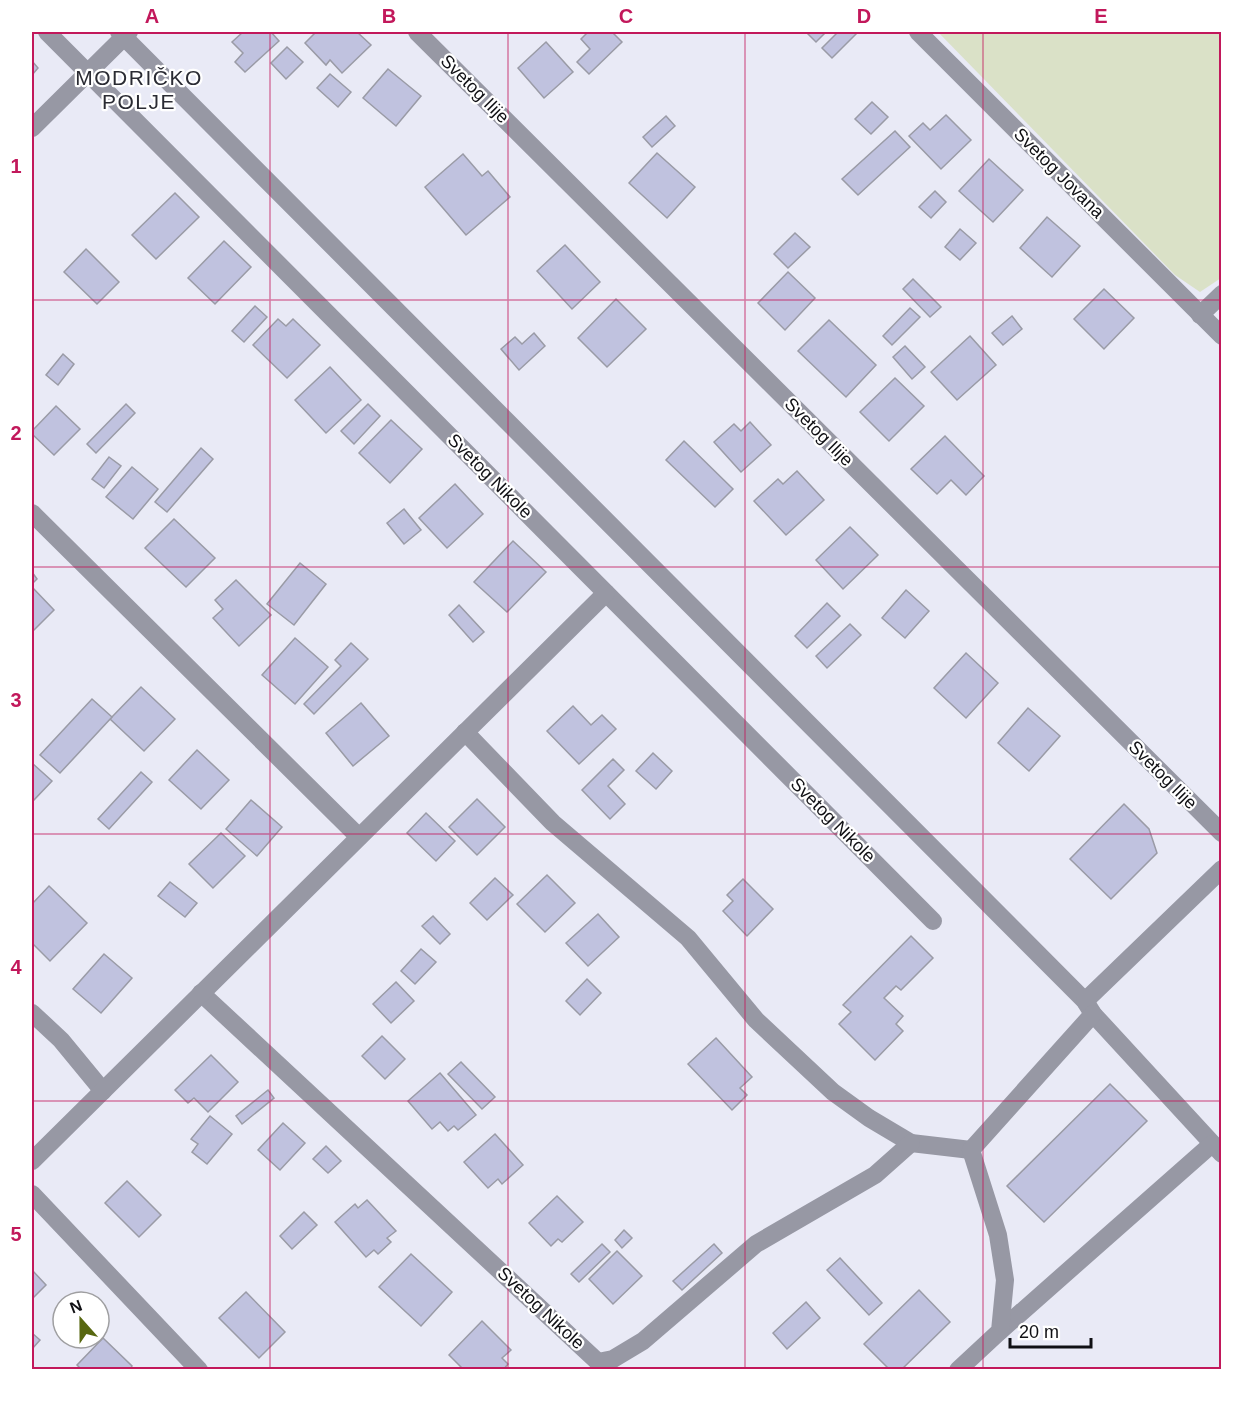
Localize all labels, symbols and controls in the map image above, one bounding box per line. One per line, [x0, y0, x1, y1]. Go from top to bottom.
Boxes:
text: A [145, 5, 159, 27]
text: B [382, 5, 396, 27]
text: C [619, 5, 633, 27]
text: D [857, 5, 871, 27]
text: E [1094, 5, 1108, 27]
street label: Svetog Ilije [437, 51, 513, 127]
district label: MODRIČKO POLJE [75, 66, 203, 113]
street label: Svetog Jovana [1010, 124, 1109, 223]
text: 1 [10, 155, 22, 177]
street label: Svetog Ilije [781, 394, 857, 470]
text: 2 [10, 422, 22, 444]
street label: Svetog Nikole [444, 430, 536, 522]
text: 3 [10, 689, 22, 711]
street label: Svetog Ilije [1125, 737, 1201, 813]
street label: Svetog Nikole [787, 774, 879, 866]
text: 4 [10, 956, 22, 978]
text: 5 [10, 1223, 22, 1245]
street label: Svetog Nikole [494, 1263, 588, 1353]
north arrow [51, 1290, 111, 1350]
text: N [67, 1296, 84, 1316]
scale bar [1010, 1311, 1091, 1349]
text: 20 m [1019, 1322, 1059, 1342]

